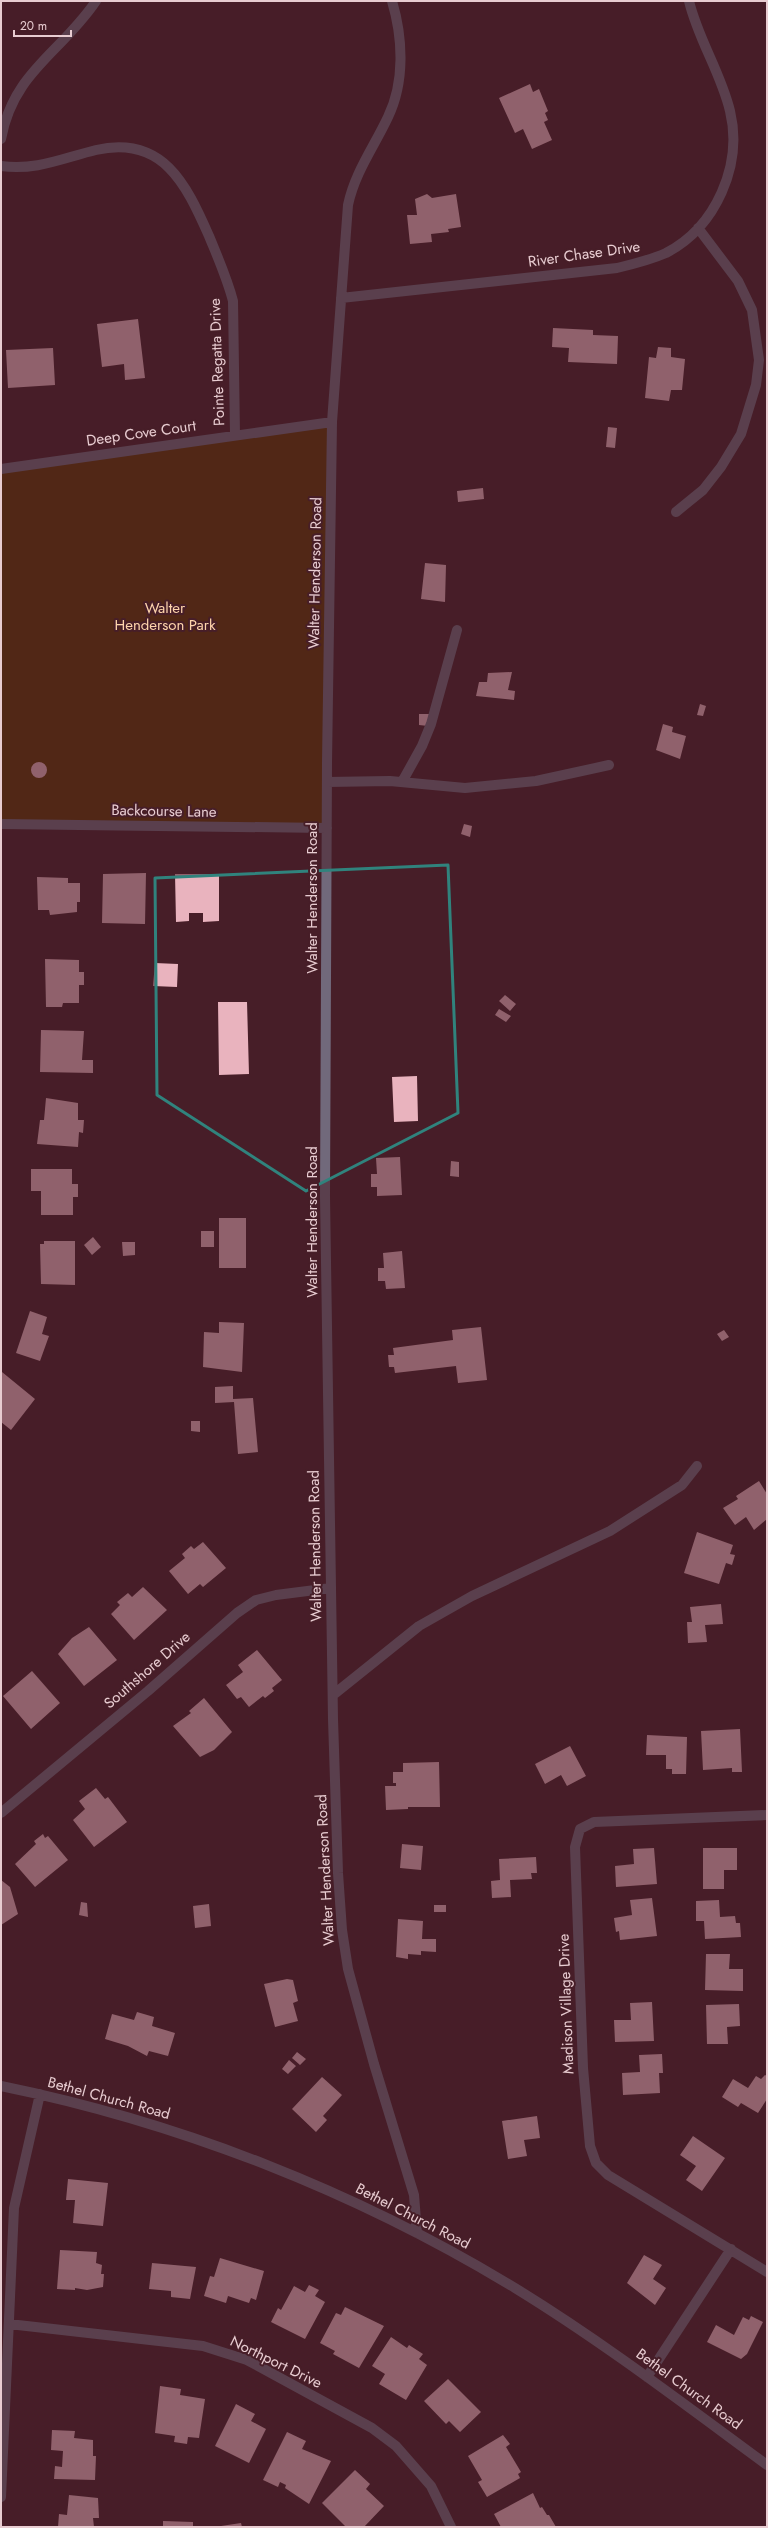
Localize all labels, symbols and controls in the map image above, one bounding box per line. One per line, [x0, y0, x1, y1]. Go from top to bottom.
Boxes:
scale bar [14, 12, 71, 38]
text: 20 m [20, 17, 47, 35]
street label: River Chase Drive [527, 235, 642, 273]
street label: Pointe Regatta Drive [204, 298, 230, 426]
street label: Deep Cove Court [85, 414, 198, 452]
street label: Walter Henderson Road [303, 497, 327, 649]
park label: Walter Henderson Park [114, 597, 216, 636]
street label: Backcourse Lane [111, 799, 217, 823]
street label: Walter Henderson Road [301, 822, 323, 974]
street label: Walter Henderson Road [301, 1146, 323, 1298]
street label: Walter Henderson Road [303, 1470, 327, 1622]
street label: Southshore Drive [99, 1626, 195, 1714]
street label: Walter Henderson Road [310, 1794, 340, 1946]
street label: Madison Village Drive [553, 1933, 579, 2075]
street label: Bethel Church Road [45, 2071, 173, 2125]
street label: Bethel Church Road [352, 2178, 474, 2254]
street label: Northport Drive [226, 2330, 326, 2394]
street label: Bethel Church Road [632, 2343, 746, 2435]

